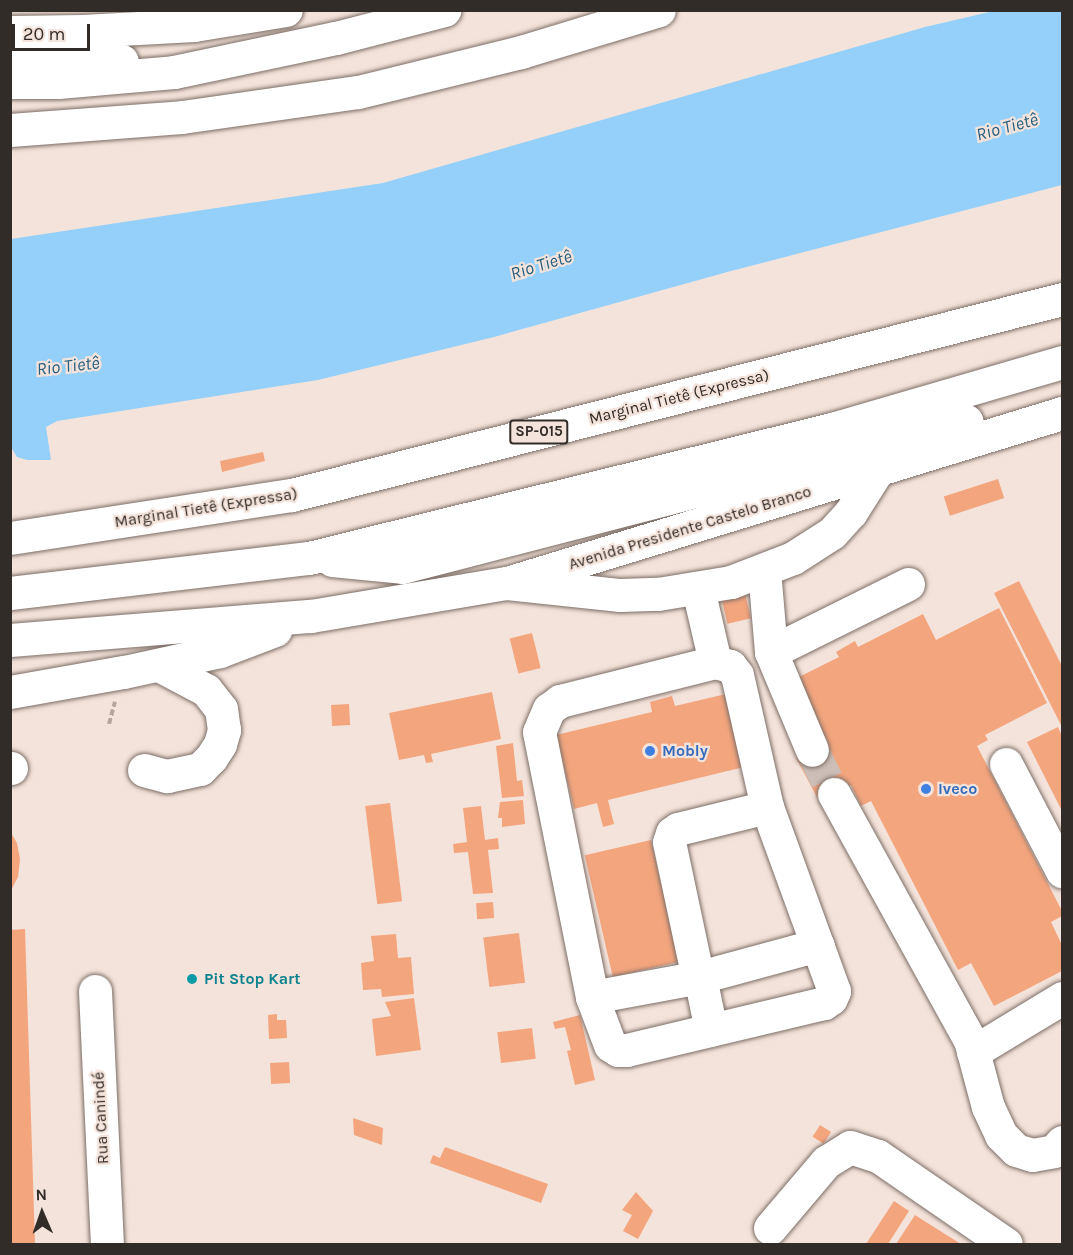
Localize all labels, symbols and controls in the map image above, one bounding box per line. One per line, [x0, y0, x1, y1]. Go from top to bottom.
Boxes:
scale bar [15, 12, 93, 50]
text: 20 m [23, 23, 65, 45]
water label: Rio Tietê [974, 108, 1040, 146]
water label: Rio Tietê [508, 245, 574, 285]
water label: Rio Tietê [35, 352, 101, 380]
street label: Marginal Tietê (Expressa) [587, 365, 771, 429]
road number: SP-015 [509, 420, 569, 444]
street label: Avenida Presidente Castelo Branco [566, 482, 814, 574]
street label: Marginal Tietê (Expressa) [113, 484, 299, 532]
place label: Mobly [662, 741, 708, 761]
marker: Mobly [643, 744, 657, 758]
place label: Iveco [938, 779, 977, 799]
marker: Iveco [919, 782, 933, 796]
place label: Pit Stop Kart [204, 969, 301, 989]
marker: Pit Stop Kart [185, 972, 199, 986]
street label: Rua Canindé [89, 1071, 113, 1165]
north arrow [12, 1183, 72, 1243]
text: N [35, 1185, 47, 1204]

